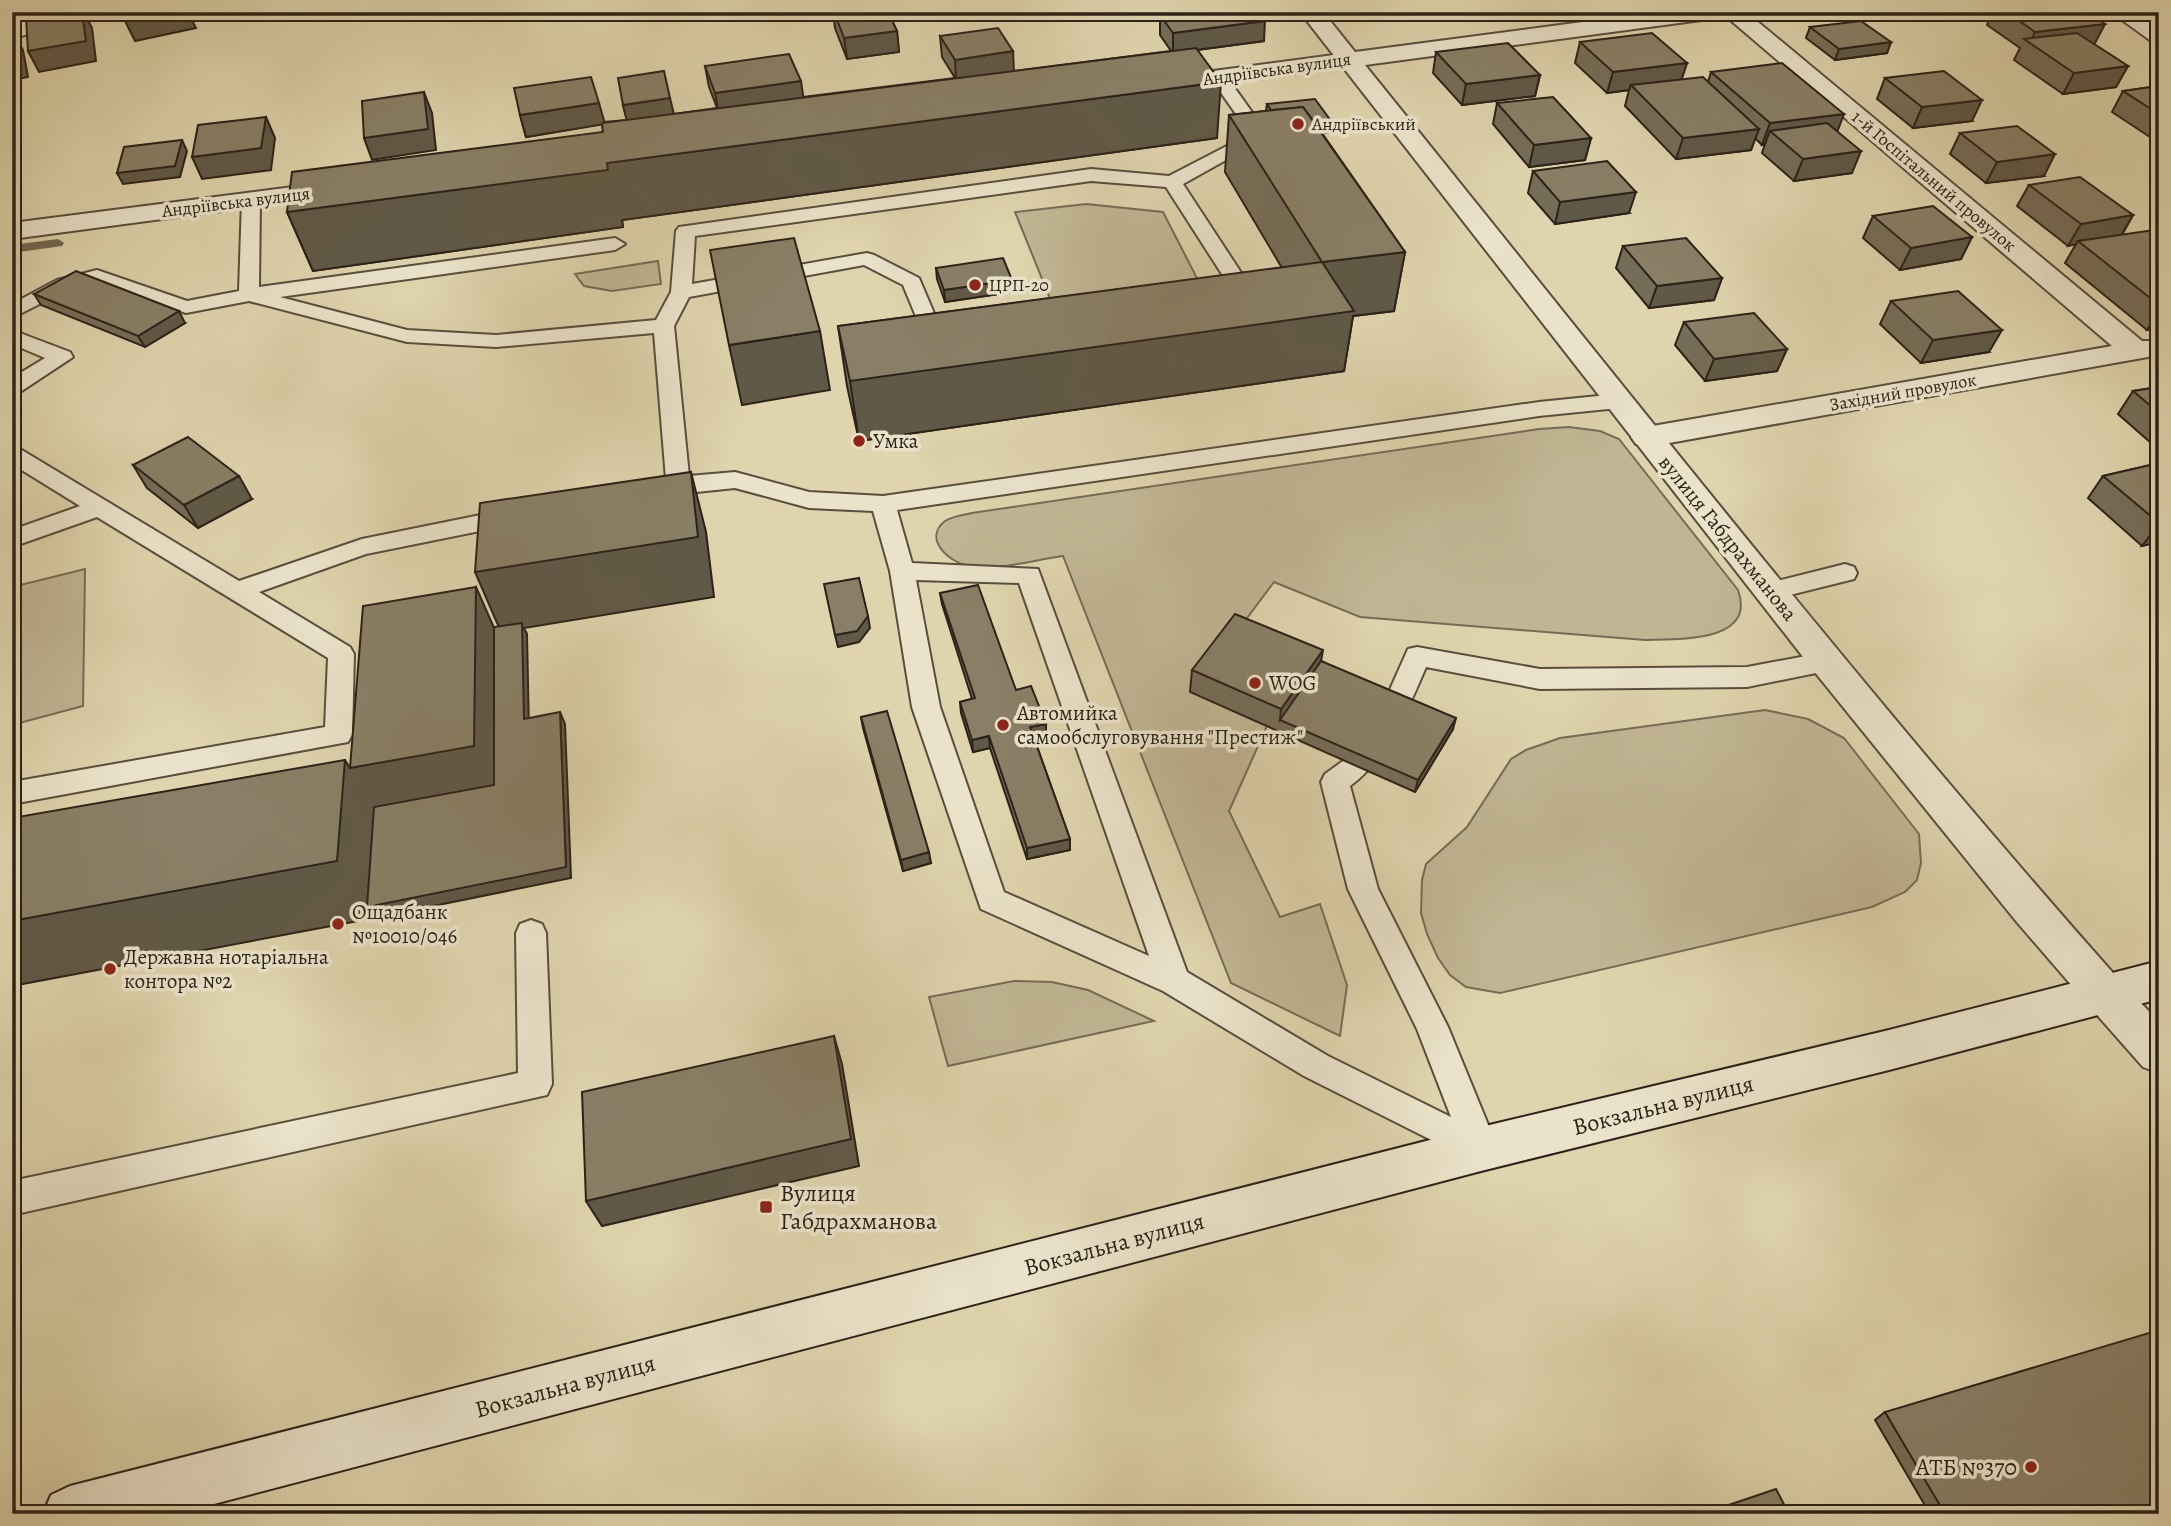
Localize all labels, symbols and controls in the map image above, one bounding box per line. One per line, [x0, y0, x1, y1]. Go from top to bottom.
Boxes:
street label: Андріївська вулиця [1201, 47, 1352, 91]
street label: 1-й Госпітальний провулок [1847, 105, 2021, 257]
place label: Андріївський [1311, 112, 1416, 136]
marker: Андріївський [1290, 116, 1306, 132]
street label: Андріївська вулиця [160, 181, 311, 223]
place label: ЦРП-20 [989, 273, 1049, 297]
marker: ЦРП-20 [967, 277, 983, 293]
street label: Західний провулок [1828, 367, 1978, 417]
place label: Умка [873, 427, 919, 455]
marker: Умка [851, 433, 867, 449]
street label: вулиця Габдрахманова [1652, 449, 1804, 627]
place label: WOG [1268, 669, 1316, 697]
marker: WOG [1247, 675, 1263, 691]
place label: Автомийка самообслуговування "Престиж" [1016, 699, 1303, 751]
marker: Автомийка самообслуговування "Престиж" [995, 717, 1011, 733]
place label: Ощадбанк №10010/046 [352, 898, 458, 950]
marker: Ощадбанк №10010/046 [330, 916, 346, 932]
place label: Державна нотаріальна контора №2 [124, 943, 329, 995]
marker: Державна нотаріальна контора №2 [102, 961, 118, 977]
street label: Вокзальна вулиця [1569, 1067, 1757, 1143]
place label: Вулиця Габдрахманова [780, 1177, 937, 1237]
marker: Вулиця Габдрахманова [758, 1199, 774, 1215]
street label: Вокзальна вулиця [1020, 1205, 1208, 1283]
street label: Вокзальна вулиця [471, 1347, 659, 1425]
place label: АТБ №370 [1915, 1451, 2017, 1483]
marker: АТБ №370 [2023, 1459, 2039, 1475]

